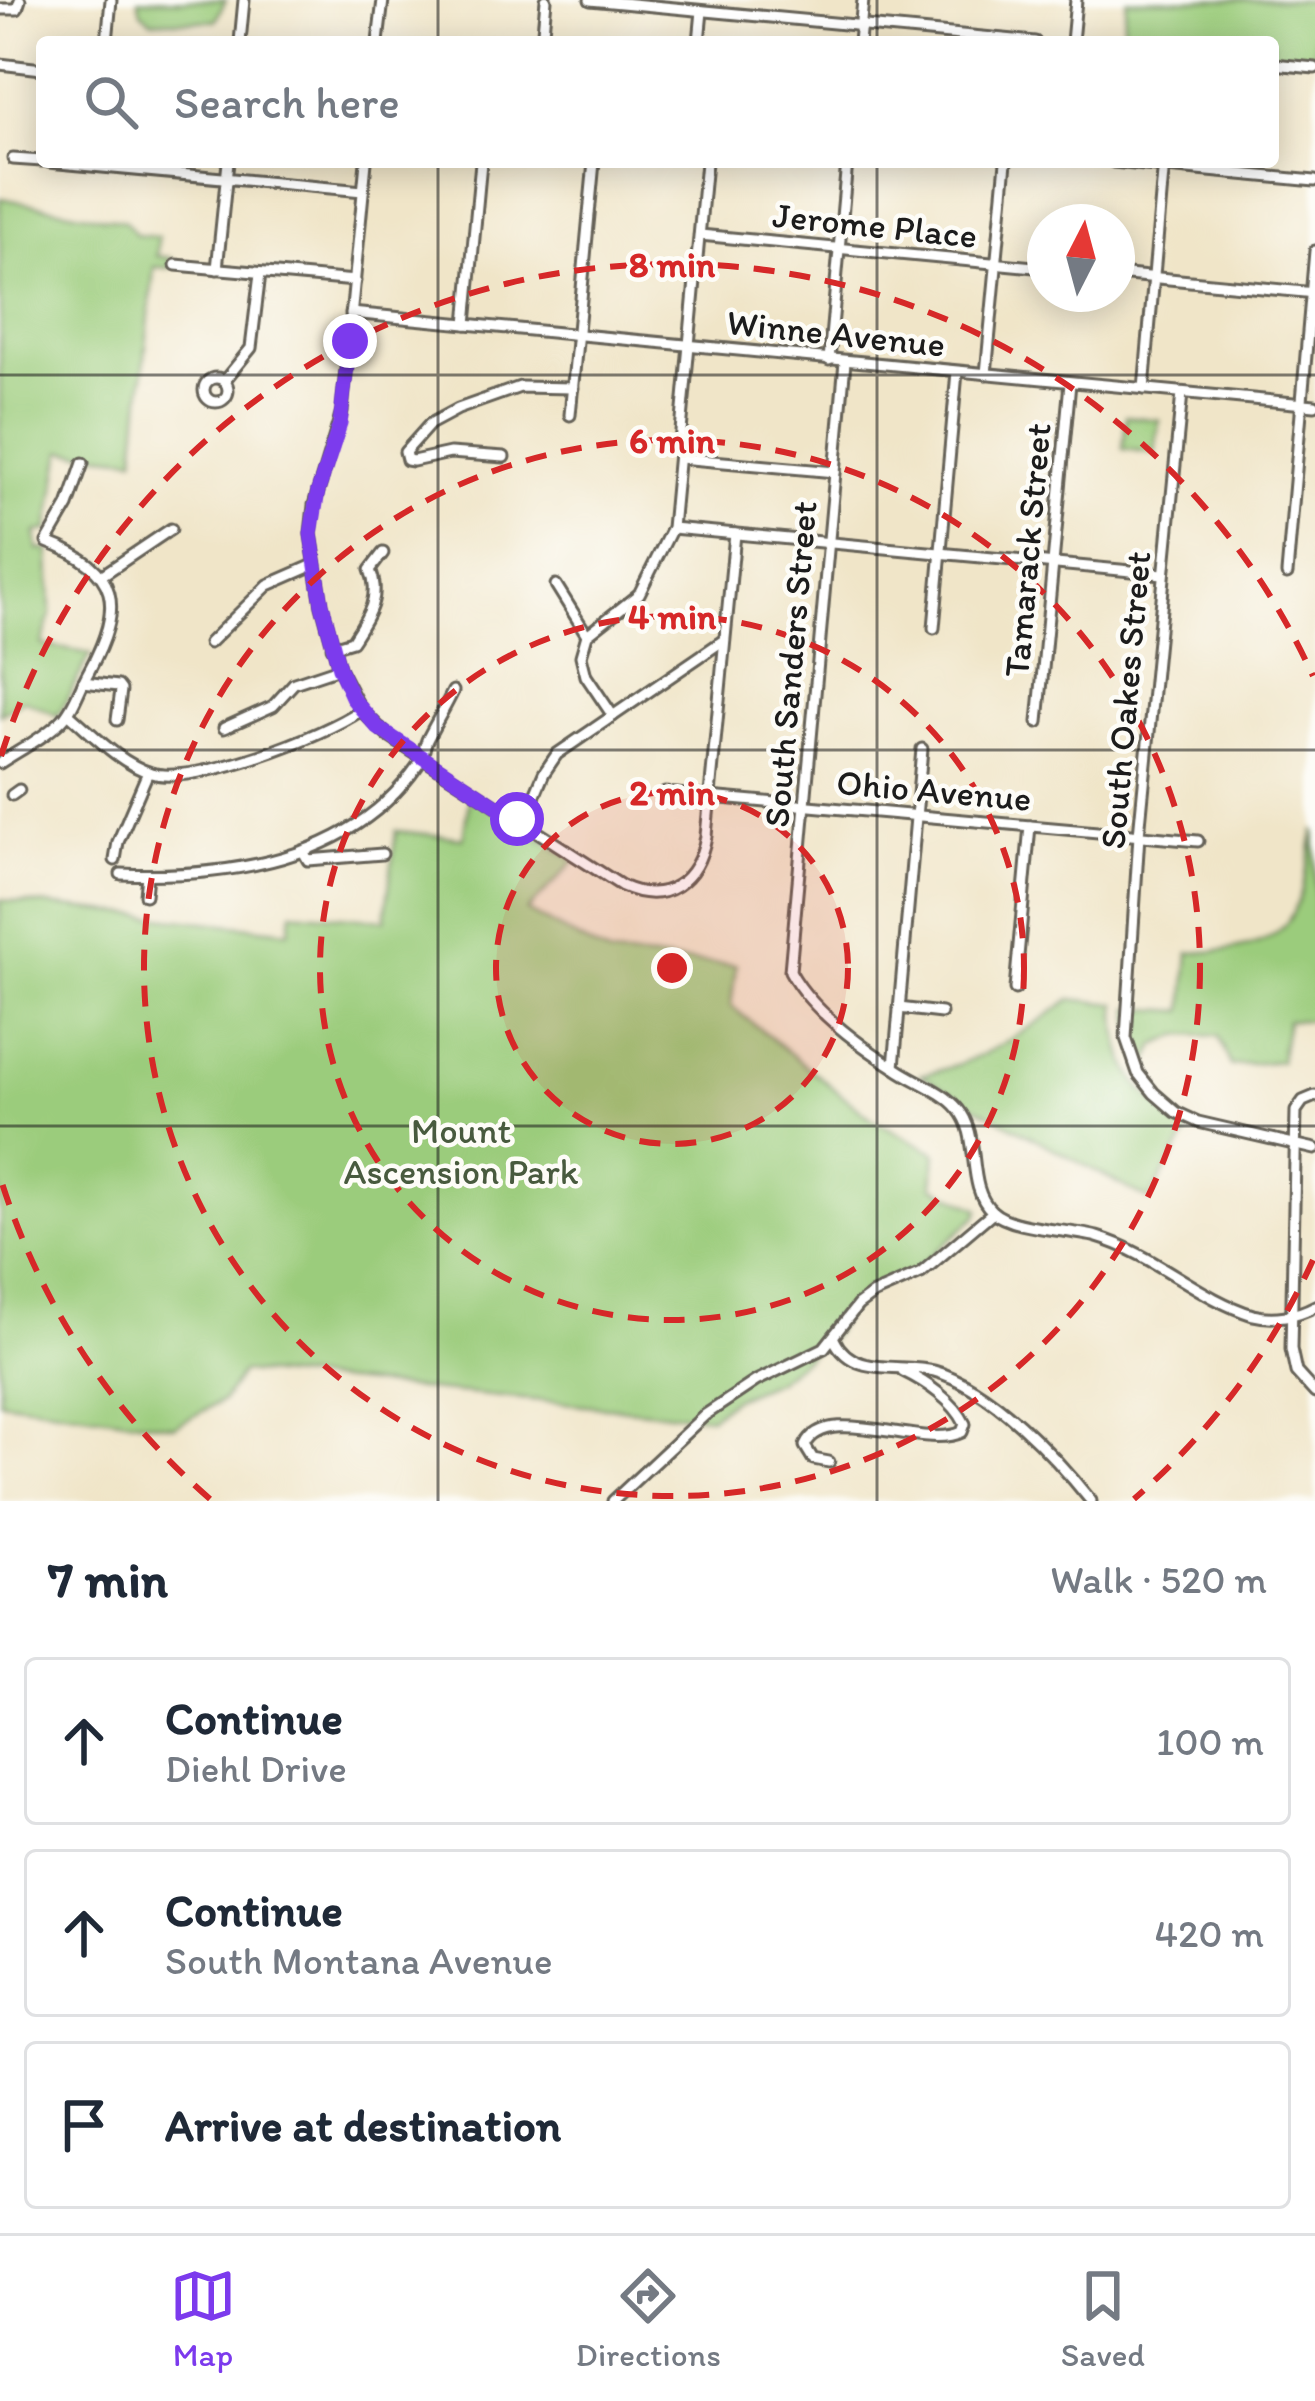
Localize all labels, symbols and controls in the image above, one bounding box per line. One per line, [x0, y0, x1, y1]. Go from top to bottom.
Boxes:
search box [36, 36, 1279, 168]
icon: search [78, 69, 144, 135]
text: Search here [174, 75, 400, 129]
street label: Jerome Place [771, 193, 979, 257]
north arrow [1027, 204, 1135, 312]
text: 8 min [629, 243, 716, 286]
street label: Winne Avenue [725, 300, 947, 366]
route end [323, 314, 377, 368]
text: 6 min [629, 419, 716, 462]
street label: Tamarack Street [994, 421, 1060, 679]
street label: South Sanders Street [754, 499, 826, 829]
street label: South Oakes Street [1091, 549, 1159, 851]
text: 4 min [628, 595, 717, 638]
street label: Ohio Avenue [835, 760, 1033, 820]
text: 2 min [629, 771, 716, 814]
route start [490, 792, 544, 846]
centre of rings [651, 947, 693, 989]
park label: Mount Ascension Park [344, 1109, 579, 1193]
text: 7 min [48, 1549, 168, 1610]
text: Walk · 520 m [1050, 1556, 1267, 1603]
text: Continue [165, 1691, 343, 1745]
icon: ahead [51, 1708, 117, 1774]
text: 100 m [1156, 1718, 1264, 1765]
text: Diehl Drive [165, 1745, 347, 1792]
text: Continue [165, 1883, 343, 1937]
icon: ahead [51, 1900, 117, 1966]
text: 420 m [1154, 1910, 1264, 1957]
text: South Montana Avenue [165, 1937, 553, 1984]
icon: arrive [51, 2092, 117, 2158]
text: Arrive at destination [165, 2098, 561, 2152]
tab: Map [170, 2263, 236, 2374]
tab: Directions [576, 2263, 721, 2374]
tab: Saved [1061, 2263, 1145, 2374]

